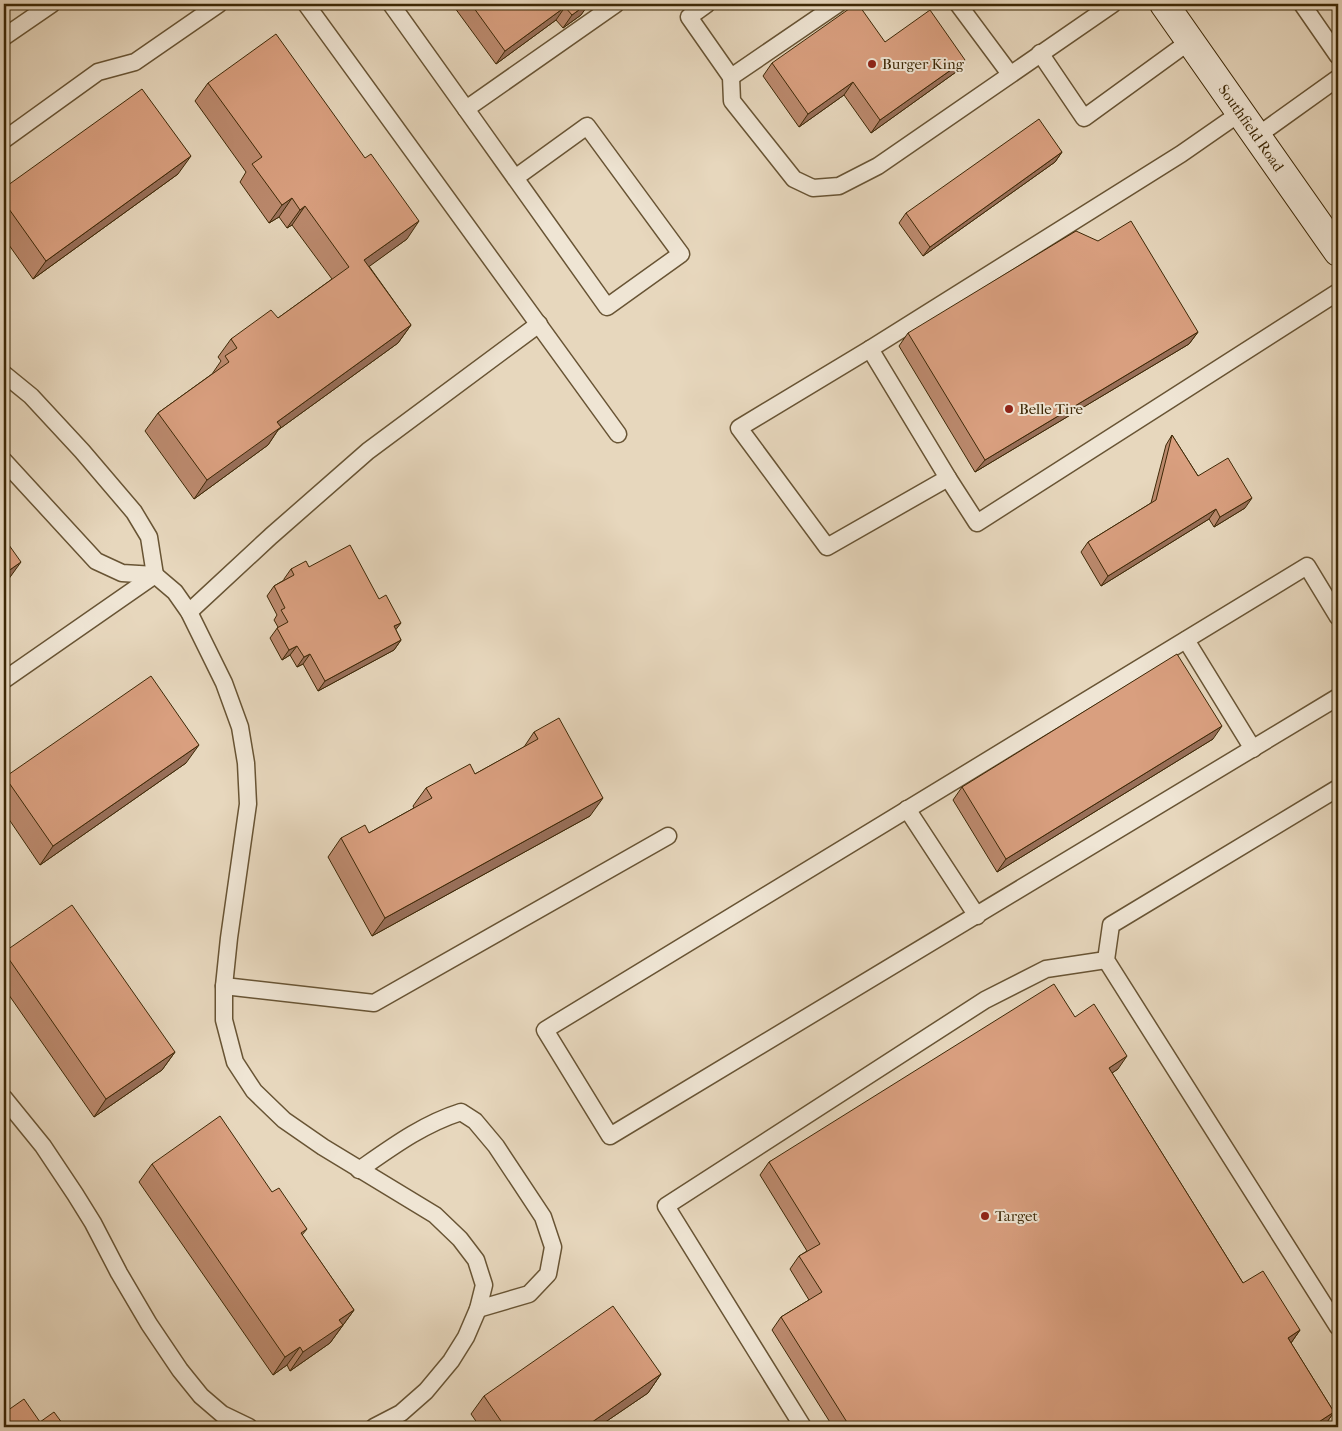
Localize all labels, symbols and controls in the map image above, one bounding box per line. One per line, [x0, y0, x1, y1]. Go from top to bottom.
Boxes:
place label: Burger King [882, 55, 965, 73]
marker: Burger King [866, 58, 878, 70]
street label: Southfield Road [1214, 81, 1288, 176]
place label: Belle Tire [1019, 400, 1083, 418]
marker: Belle Tire [1003, 403, 1015, 415]
place label: Target [995, 1207, 1039, 1225]
marker: Target [979, 1210, 991, 1222]

